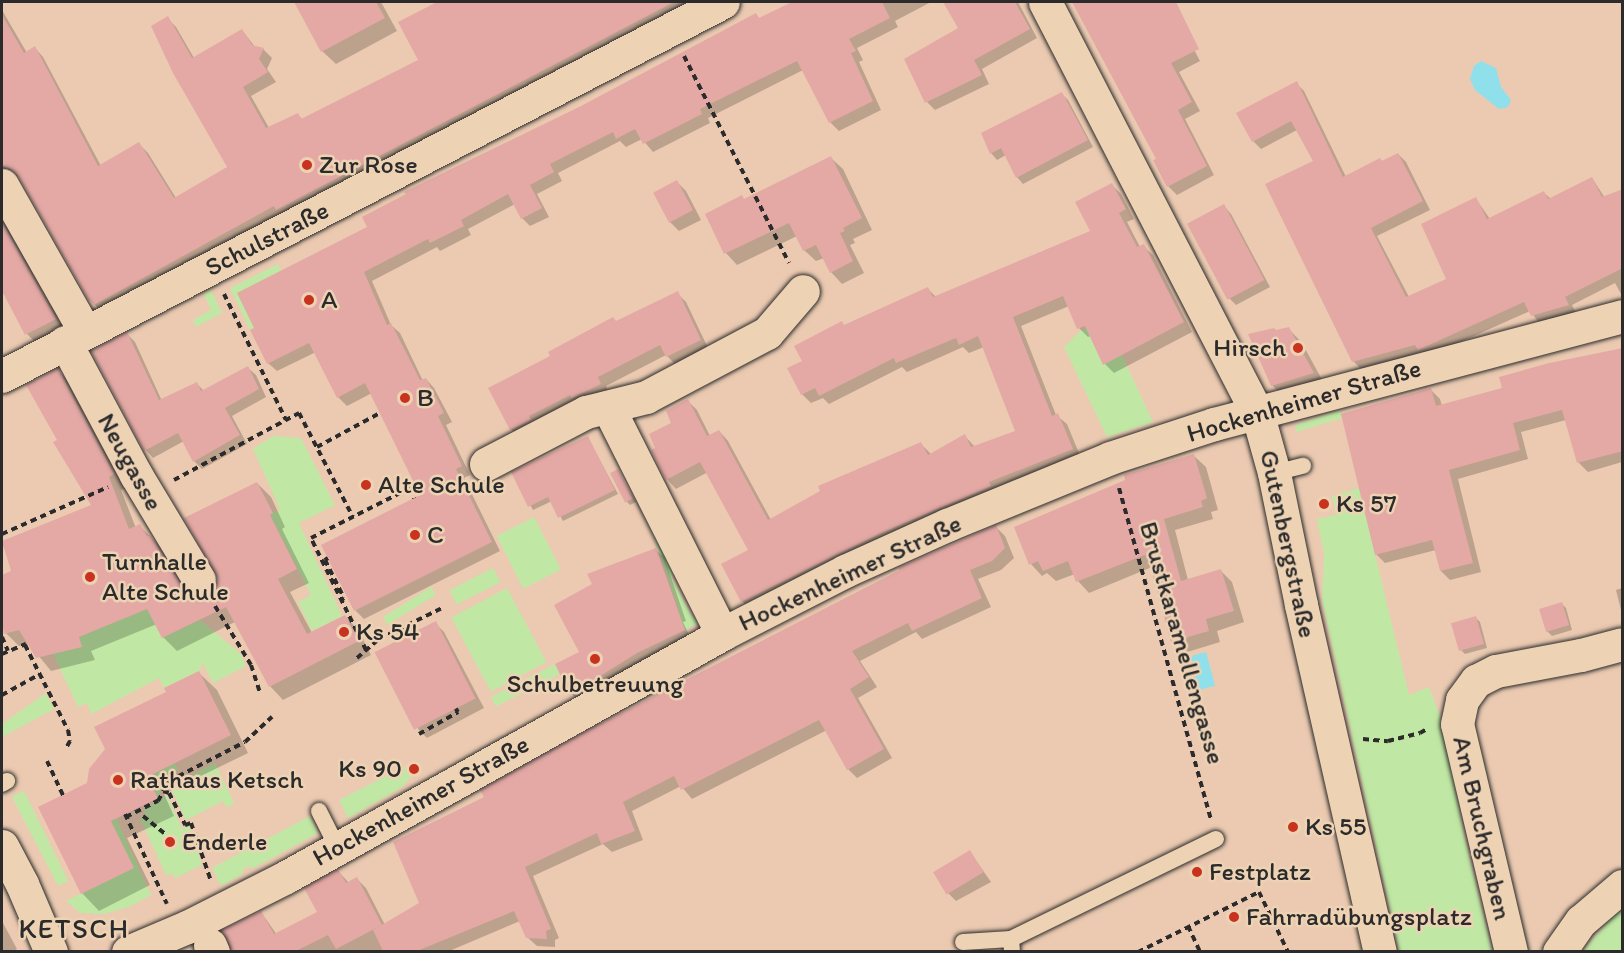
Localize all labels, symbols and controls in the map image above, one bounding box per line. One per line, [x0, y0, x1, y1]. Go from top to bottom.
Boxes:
place label: Zur Rose [319, 149, 417, 181]
marker: Zur Rose [300, 158, 314, 172]
street label: Schulstraße [200, 195, 334, 283]
place label: A [321, 284, 338, 316]
marker: A [302, 293, 316, 307]
place label: Hirsch [1213, 332, 1286, 364]
marker: Hirsch [1291, 341, 1305, 355]
street label: Hockenheimer Straße [1183, 353, 1425, 449]
place label: B [417, 382, 434, 414]
marker: B [398, 391, 412, 405]
street label: Neugasse [91, 408, 169, 516]
street label: Gutenbergstraße [1253, 447, 1323, 641]
place label: Alte Schule [378, 469, 504, 501]
marker: Alte Schule [359, 478, 373, 492]
place label: Ks 57 [1336, 488, 1397, 520]
marker: Ks 57 [1317, 497, 1331, 511]
street label: Hockenheimer Straße [734, 508, 966, 638]
street label: Brustkaramellengasse [1132, 518, 1232, 768]
place label: C [427, 519, 444, 551]
marker: C [408, 528, 422, 542]
place label: Turnhalle Alte Schule [102, 546, 228, 608]
marker: Turnhalle Alte Schule [83, 570, 97, 584]
place label: Ks 54 [356, 616, 419, 648]
marker: Ks 54 [337, 625, 351, 639]
marker: Schulbetreuung [588, 652, 602, 666]
place label: Schulbetreuung [507, 668, 683, 700]
street label: Hockenheimer Straße [307, 729, 535, 873]
street label: Am Bruchgraben [1446, 733, 1518, 923]
place label: Ks 90 [338, 753, 402, 785]
marker: Ks 90 [407, 762, 421, 776]
place label: Rathaus Ketsch [130, 764, 303, 796]
marker: Rathaus Ketsch [111, 773, 125, 787]
place label: Ks 55 [1305, 811, 1366, 843]
marker: Ks 55 [1286, 820, 1300, 834]
place label: Enderle [182, 826, 267, 858]
marker: Enderle [163, 835, 177, 849]
place label: Festplatz [1209, 856, 1311, 888]
marker: Festplatz [1190, 865, 1204, 879]
place label: Fahrradübungsplatz [1246, 901, 1472, 933]
marker: Fahrradübungsplatz [1227, 910, 1241, 924]
district label: KETSCH [18, 911, 130, 945]

